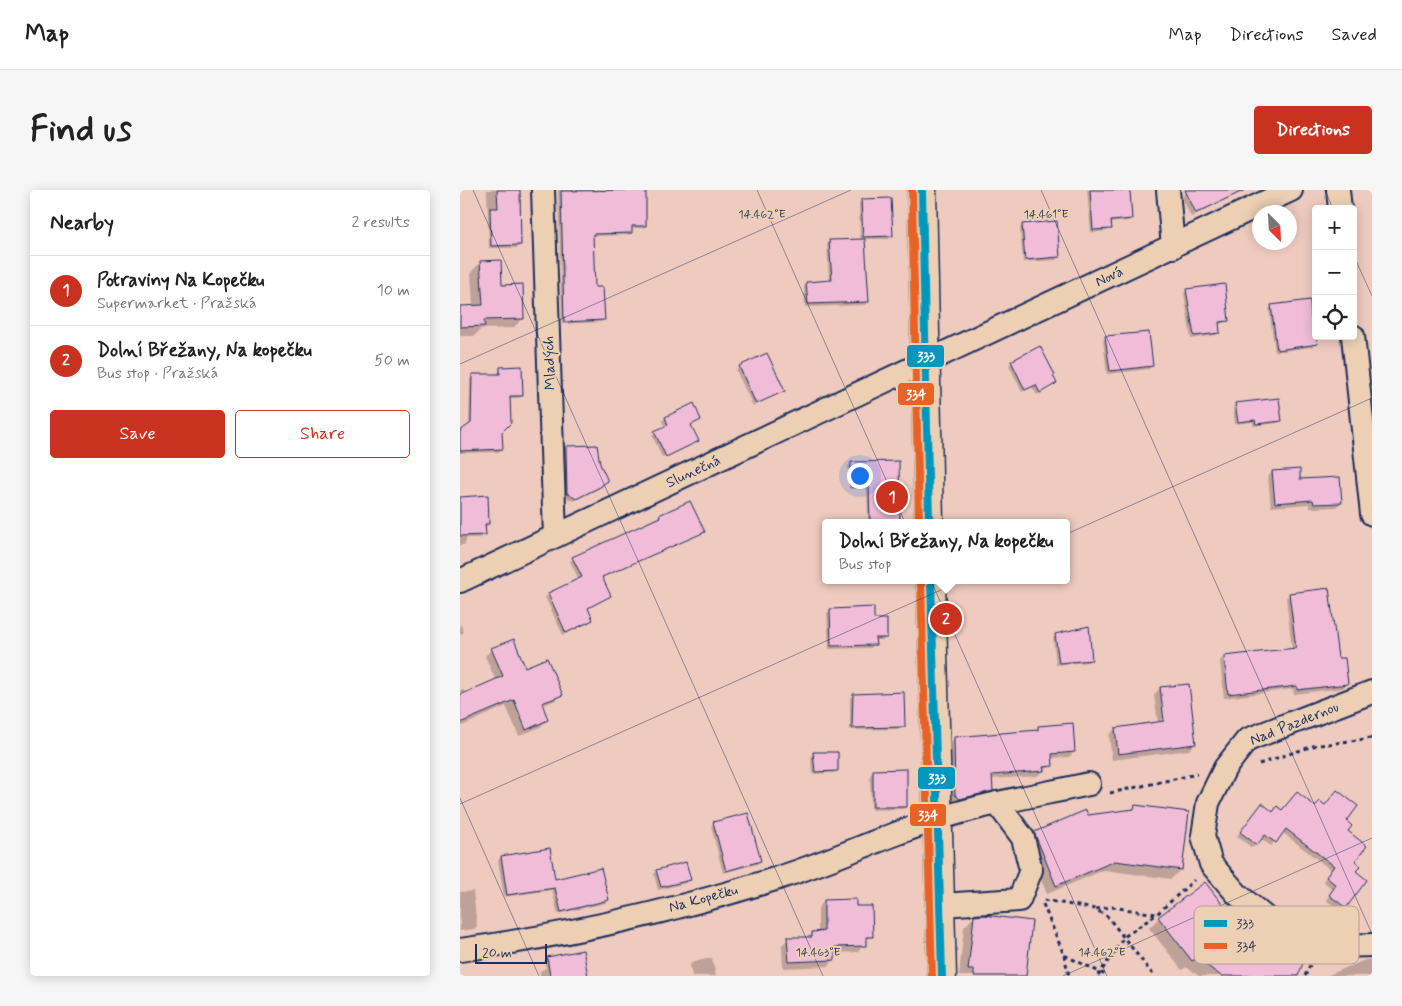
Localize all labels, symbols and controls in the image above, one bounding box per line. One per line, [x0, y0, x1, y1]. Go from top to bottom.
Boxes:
text: Map [25, 19, 69, 50]
text: Map [1169, 23, 1202, 47]
text: Directions [1230, 23, 1304, 47]
text: Saved [1332, 23, 1377, 47]
button: Directions [1254, 106, 1372, 154]
text: Find us [30, 107, 132, 153]
north arrow [1252, 205, 1297, 250]
map controls [1312, 205, 1357, 340]
button: + [1312, 205, 1357, 250]
text: 14.462°E [738, 207, 786, 223]
text: 14.461°E [1024, 207, 1068, 223]
text: Nearby [50, 209, 114, 237]
text: 2 results [352, 212, 410, 233]
button: − [1312, 250, 1357, 295]
street label: Nová [1092, 262, 1127, 292]
text: Potraviny Na Kopečku [97, 268, 264, 293]
text: 1 [62, 280, 70, 301]
text: 10 m [377, 280, 410, 301]
text: Supermarket · Pražská [97, 293, 257, 314]
button: locate [1312, 295, 1357, 340]
street label: Mladých [539, 335, 561, 390]
text: Dolní Břežany, Na kopečku [97, 338, 312, 363]
line badge: 333 [906, 344, 945, 368]
text: 333 [917, 348, 935, 366]
text: 2 [62, 350, 70, 371]
text: 50 m [374, 350, 410, 371]
text: Bus stop · Pražská [97, 363, 218, 384]
line badge: 334 [897, 382, 935, 406]
text: 334 [906, 386, 927, 404]
button: Save [50, 410, 225, 458]
button: Share [235, 410, 410, 458]
street label: Slunečná [663, 451, 724, 493]
your location [847, 463, 873, 489]
pin: 1 [876, 478, 908, 516]
popup [822, 519, 1070, 584]
text: Dolní Břežany, Na kopečku [839, 529, 1053, 554]
text: Bus stop [839, 554, 892, 575]
pin: 2 [930, 600, 962, 638]
street label: Nad Pazdernou [1247, 697, 1342, 751]
line badge: 333 [917, 766, 956, 790]
text: 333 [928, 770, 946, 788]
line badge: 334 [909, 803, 947, 827]
text: 334 [918, 807, 939, 825]
street label: Na Kopečku [667, 880, 740, 918]
legend [1194, 906, 1359, 964]
text: 333 [1236, 915, 1254, 933]
text: 334 [1236, 938, 1257, 956]
scale bar [475, 941, 548, 964]
text: 20 m [482, 944, 512, 962]
text: 14.463°E [795, 945, 841, 961]
text: 14.462°E [1078, 945, 1126, 961]

